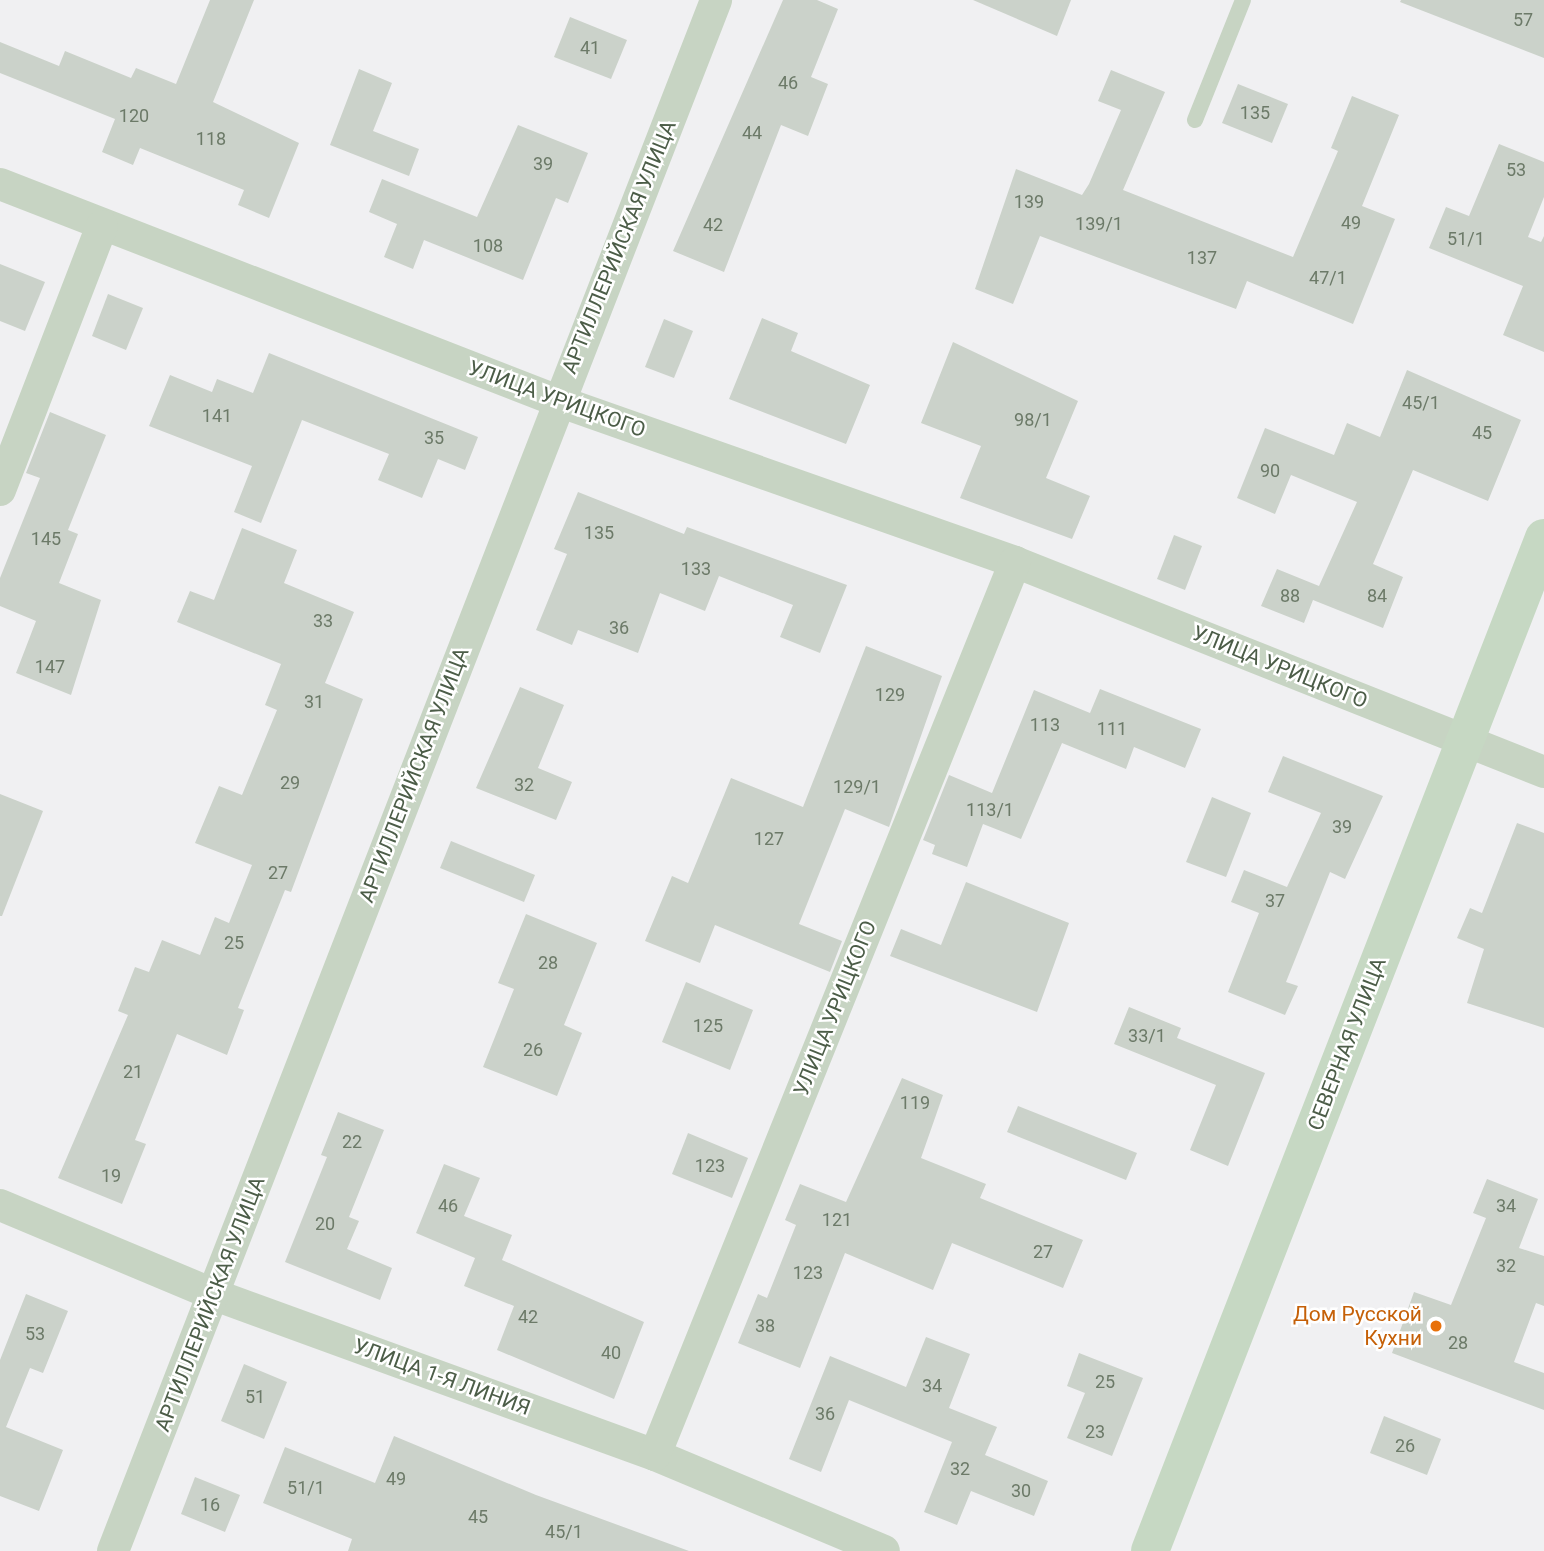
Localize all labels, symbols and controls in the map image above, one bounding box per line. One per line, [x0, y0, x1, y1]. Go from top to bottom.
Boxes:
house number: 57 [1513, 9, 1533, 31]
house number: 41 [580, 37, 600, 59]
house number: 46 [778, 72, 798, 94]
house number: 135 [1240, 102, 1270, 124]
house number: 120 [119, 105, 149, 127]
street label: АРТИЛЛЕРИЙСКАЯ УЛИЦА [557, 117, 681, 377]
house number: 44 [742, 122, 762, 144]
house number: 118 [196, 128, 226, 150]
house number: 39 [533, 153, 553, 175]
house number: 53 [1506, 159, 1526, 181]
house number: 139 [1014, 191, 1044, 213]
house number: 49 [1341, 212, 1361, 234]
house number: 139/1 [1075, 213, 1123, 235]
house number: 42 [703, 214, 723, 236]
house number: 51/1 [1447, 228, 1485, 250]
house number: 108 [473, 235, 503, 257]
house number: 137 [1187, 247, 1217, 269]
house number: 47/1 [1309, 267, 1347, 289]
street label: УЛИЦА УРИЦКОГО [465, 355, 649, 443]
house number: 45/1 [1402, 392, 1440, 414]
house number: 141 [202, 405, 232, 427]
house number: 98/1 [1014, 409, 1052, 431]
house number: 45 [1472, 422, 1492, 444]
house number: 35 [424, 427, 444, 449]
house number: 90 [1260, 460, 1280, 482]
house number: 135 [584, 522, 614, 544]
house number: 145 [31, 528, 61, 550]
house number: 133 [681, 558, 711, 580]
house number: 88 [1280, 585, 1300, 607]
house number: 84 [1367, 585, 1387, 607]
house number: 33 [313, 610, 333, 632]
house number: 36 [609, 617, 629, 639]
street label: УЛИЦА УРИЦКОГО [1189, 620, 1371, 714]
street label: АРТИЛЛЕРИЙСКАЯ УЛИЦА [354, 644, 474, 906]
house number: 147 [35, 656, 65, 678]
house number: 129 [875, 684, 905, 706]
house number: 31 [304, 691, 324, 713]
house number: 113 [1030, 714, 1060, 736]
house number: 111 [1097, 718, 1127, 740]
house number: 29 [280, 772, 300, 794]
house number: 32 [514, 774, 534, 796]
house number: 129/1 [833, 776, 881, 798]
house number: 113/1 [966, 799, 1014, 821]
house number: 39 [1332, 816, 1352, 838]
house number: 127 [754, 828, 784, 850]
house number: 27 [268, 862, 288, 884]
house number: 37 [1265, 890, 1285, 912]
street label: УЛИЦА УРИЦКОГО [788, 917, 882, 1099]
house number: 25 [224, 932, 244, 954]
house number: 28 [538, 952, 558, 974]
street label: СЕВЕРНАЯ УЛИЦА [1302, 954, 1392, 1134]
house number: 125 [693, 1015, 723, 1037]
house number: 33/1 [1128, 1025, 1166, 1047]
house number: 26 [523, 1039, 543, 1061]
house number: 21 [123, 1061, 143, 1083]
house number: 119 [900, 1092, 930, 1114]
house number: 22 [342, 1131, 362, 1153]
house number: 123 [695, 1155, 725, 1177]
house number: 19 [101, 1165, 121, 1187]
street label: АРТИЛЛЕРИЙСКАЯ УЛИЦА [150, 1173, 270, 1435]
house number: 46 [438, 1195, 458, 1217]
house number: 34 [1496, 1195, 1516, 1217]
house number: 121 [822, 1209, 852, 1231]
house number: 20 [315, 1213, 335, 1235]
house number: 27 [1033, 1241, 1053, 1263]
house number: 32 [1496, 1255, 1516, 1277]
house number: 123 [793, 1262, 823, 1284]
place label: Дом Русской Кухни [1293, 1301, 1422, 1351]
house number: 42 [518, 1306, 538, 1328]
house number: 38 [755, 1315, 775, 1337]
marker: Дом Русской Кухни [1428, 1318, 1444, 1334]
house number: 53 [25, 1323, 45, 1345]
house number: 28 [1448, 1332, 1468, 1354]
street label: УЛИЦА 1-Я ЛИНИЯ [350, 1333, 534, 1421]
house number: 40 [601, 1342, 621, 1364]
house number: 25 [1095, 1371, 1115, 1393]
house number: 34 [922, 1375, 942, 1397]
house number: 51 [245, 1386, 265, 1408]
house number: 36 [815, 1403, 835, 1425]
house number: 23 [1085, 1421, 1105, 1443]
house number: 26 [1395, 1435, 1415, 1457]
house number: 32 [950, 1458, 970, 1480]
house number: 49 [386, 1468, 406, 1490]
house number: 51/1 [287, 1477, 325, 1499]
house number: 30 [1011, 1480, 1031, 1502]
house number: 16 [200, 1494, 220, 1516]
house number: 45 [468, 1506, 488, 1528]
house number: 45/1 [545, 1521, 583, 1543]

